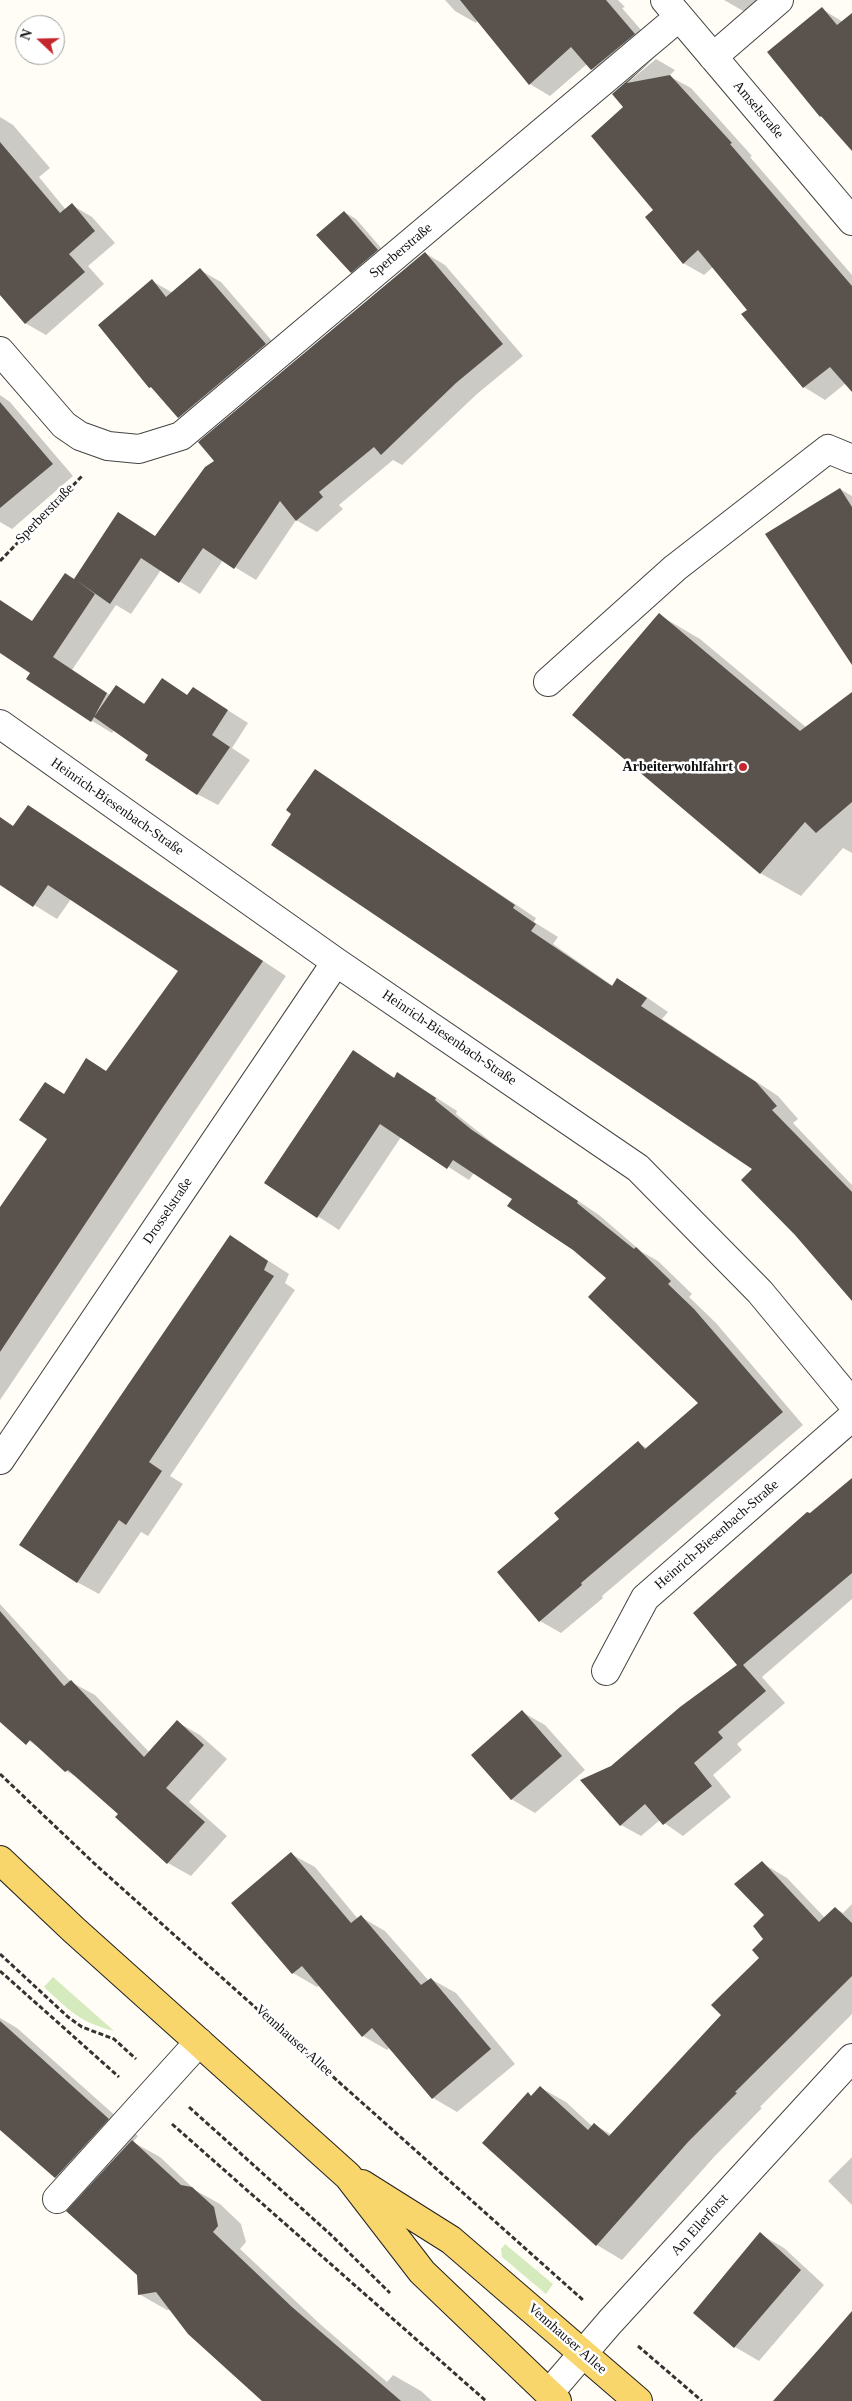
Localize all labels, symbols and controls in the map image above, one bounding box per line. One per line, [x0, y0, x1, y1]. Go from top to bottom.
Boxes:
north arrow [15, 15, 65, 65]
text: N [18, 27, 35, 42]
street label: Amselstraße [729, 78, 787, 142]
street label: Sperberstraße [366, 220, 436, 282]
street label: Sperberstraße [12, 480, 78, 548]
street label: Heinrich-Biesenbach-Straße [47, 755, 187, 859]
place label: Arbeiterwohlfahrt [623, 759, 733, 775]
marker: Arbeiterwohlfahrt [737, 761, 749, 773]
street label: Heinrich-Biesenbach-Straße [379, 987, 519, 1089]
street label: Drosselstraße [140, 1175, 196, 1247]
street label: Heinrich-Biesenbach-Straße [652, 1477, 782, 1593]
street label: Vennhauser Allee [252, 2002, 336, 2080]
street label: Am Ellerforst [668, 2191, 732, 2259]
street label: Vennhauser Allee [524, 2300, 610, 2378]

